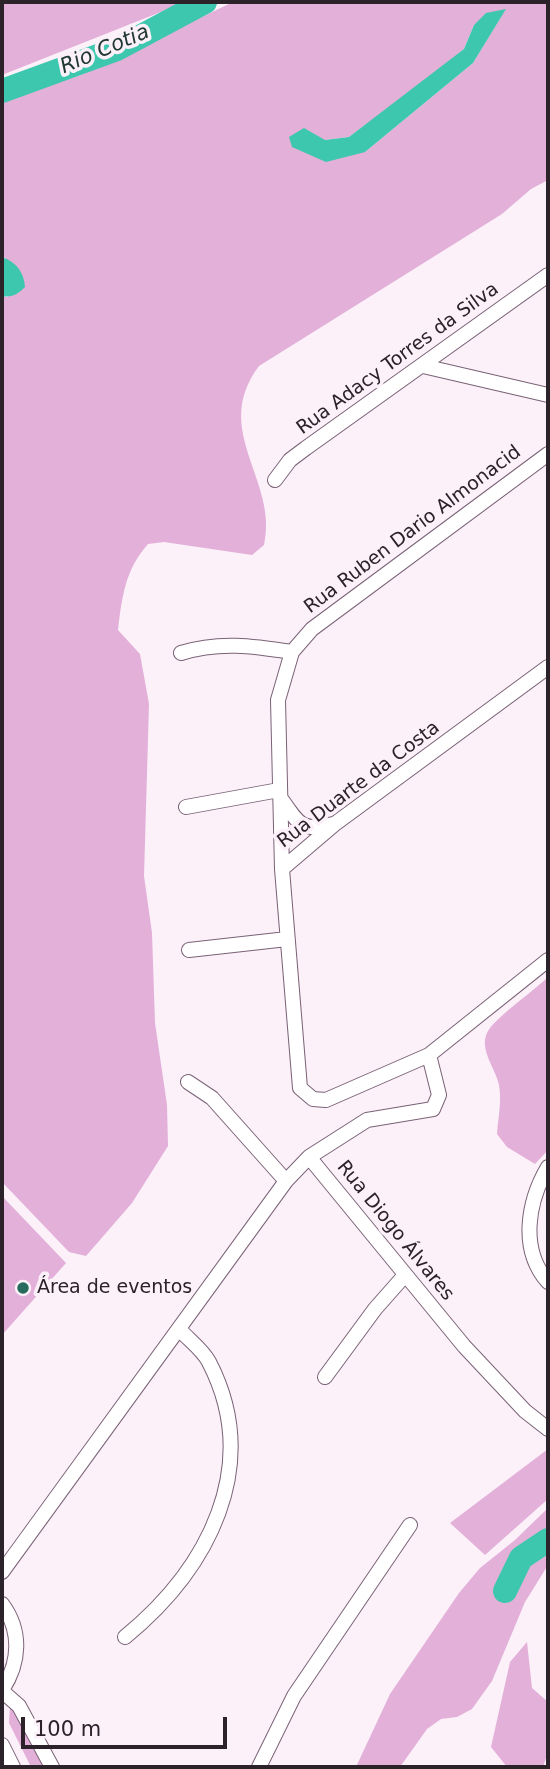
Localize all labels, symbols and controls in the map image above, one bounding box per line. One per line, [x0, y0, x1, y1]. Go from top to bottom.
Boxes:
water label: Rio Cotia [57, 20, 153, 80]
street label: Rua Adacy Torres da Silva [293, 278, 503, 440]
street label: Rua Ruben Dario Almonacid [300, 441, 526, 619]
street label: Rua Duarte da Costa [273, 717, 445, 853]
street label: Rua Diogo Álvares [332, 1156, 458, 1306]
place label: Área de eventos [37, 1277, 192, 1299]
marker: Área de eventos [15, 1280, 31, 1296]
scale bar [24, 1702, 231, 1746]
text: 100 m [34, 1717, 101, 1741]

